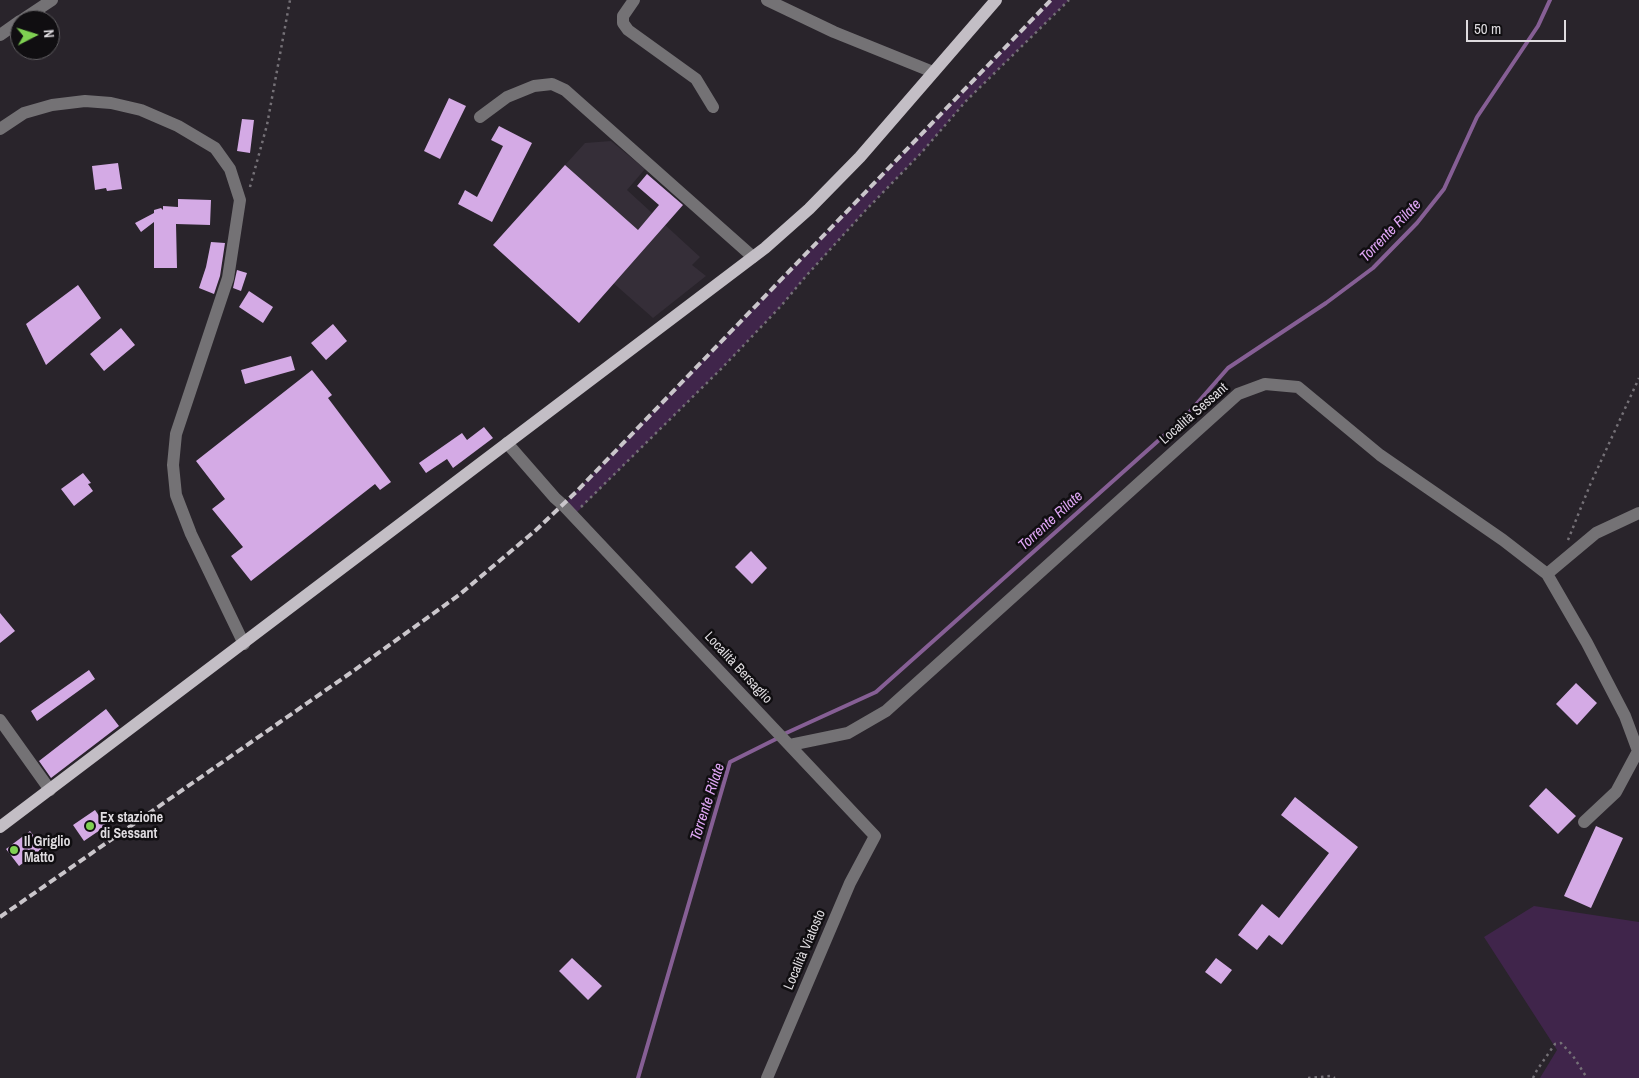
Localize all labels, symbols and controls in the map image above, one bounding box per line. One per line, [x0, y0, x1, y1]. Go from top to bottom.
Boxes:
north arrow [10, 10, 60, 60]
scale bar [1469, 10, 1569, 42]
text: 50 m [1474, 18, 1501, 39]
text: N [40, 29, 58, 39]
water label: Torrente Rilate [1357, 196, 1425, 266]
street label: Località Sessant [1156, 380, 1232, 448]
water label: Torrente Rilate [1015, 487, 1087, 555]
street label: Località Bersaglio [701, 629, 775, 707]
water label: Torrente Rilate [687, 761, 729, 843]
place label: Ex stazione di Sessant [100, 810, 163, 842]
marker: Ex stazione di Sessant [84, 820, 96, 832]
place label: Il Griglio Matto [24, 834, 71, 866]
marker: Il Griglio Matto [8, 844, 20, 856]
street label: Località Viatosto [781, 907, 829, 993]

